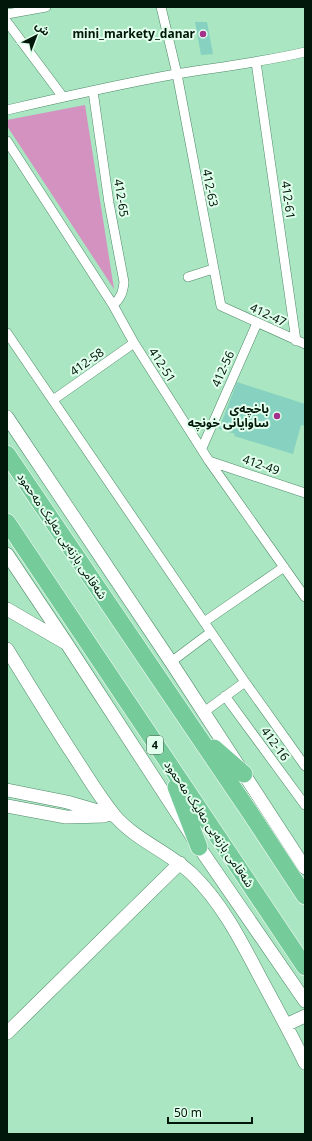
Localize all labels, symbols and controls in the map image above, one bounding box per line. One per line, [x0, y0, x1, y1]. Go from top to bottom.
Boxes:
north arrow [16, 16, 56, 56]
text: ش [32, 18, 54, 39]
place label: mini_markety_danar [72, 25, 196, 42]
marker: mini_markety_danar [198, 29, 208, 39]
street label: 412-63 [199, 168, 223, 208]
street label: 412-65 [110, 178, 133, 218]
street label: 412-61 [277, 180, 300, 220]
street label: 412-47 [247, 299, 289, 330]
street label: 412-58 [66, 344, 107, 380]
street label: 412-51 [145, 344, 180, 385]
street label: 412-56 [207, 348, 238, 390]
place label: باخچەی ساوایانی خونچە [188, 400, 269, 432]
marker: باخچەی ساوایانی خونچە [272, 411, 282, 421]
street label: 412-49 [240, 450, 282, 479]
street label: شەقامی بازنەیی مەلیک مەحمود [13, 469, 111, 603]
street label: 412-16 [257, 723, 294, 764]
road number: 4 [147, 736, 163, 754]
street label: شەقامی بازنەیی مەلیک مەحمود [160, 757, 258, 891]
scale bar [168, 1099, 252, 1125]
text: 50 m [174, 1104, 202, 1121]

